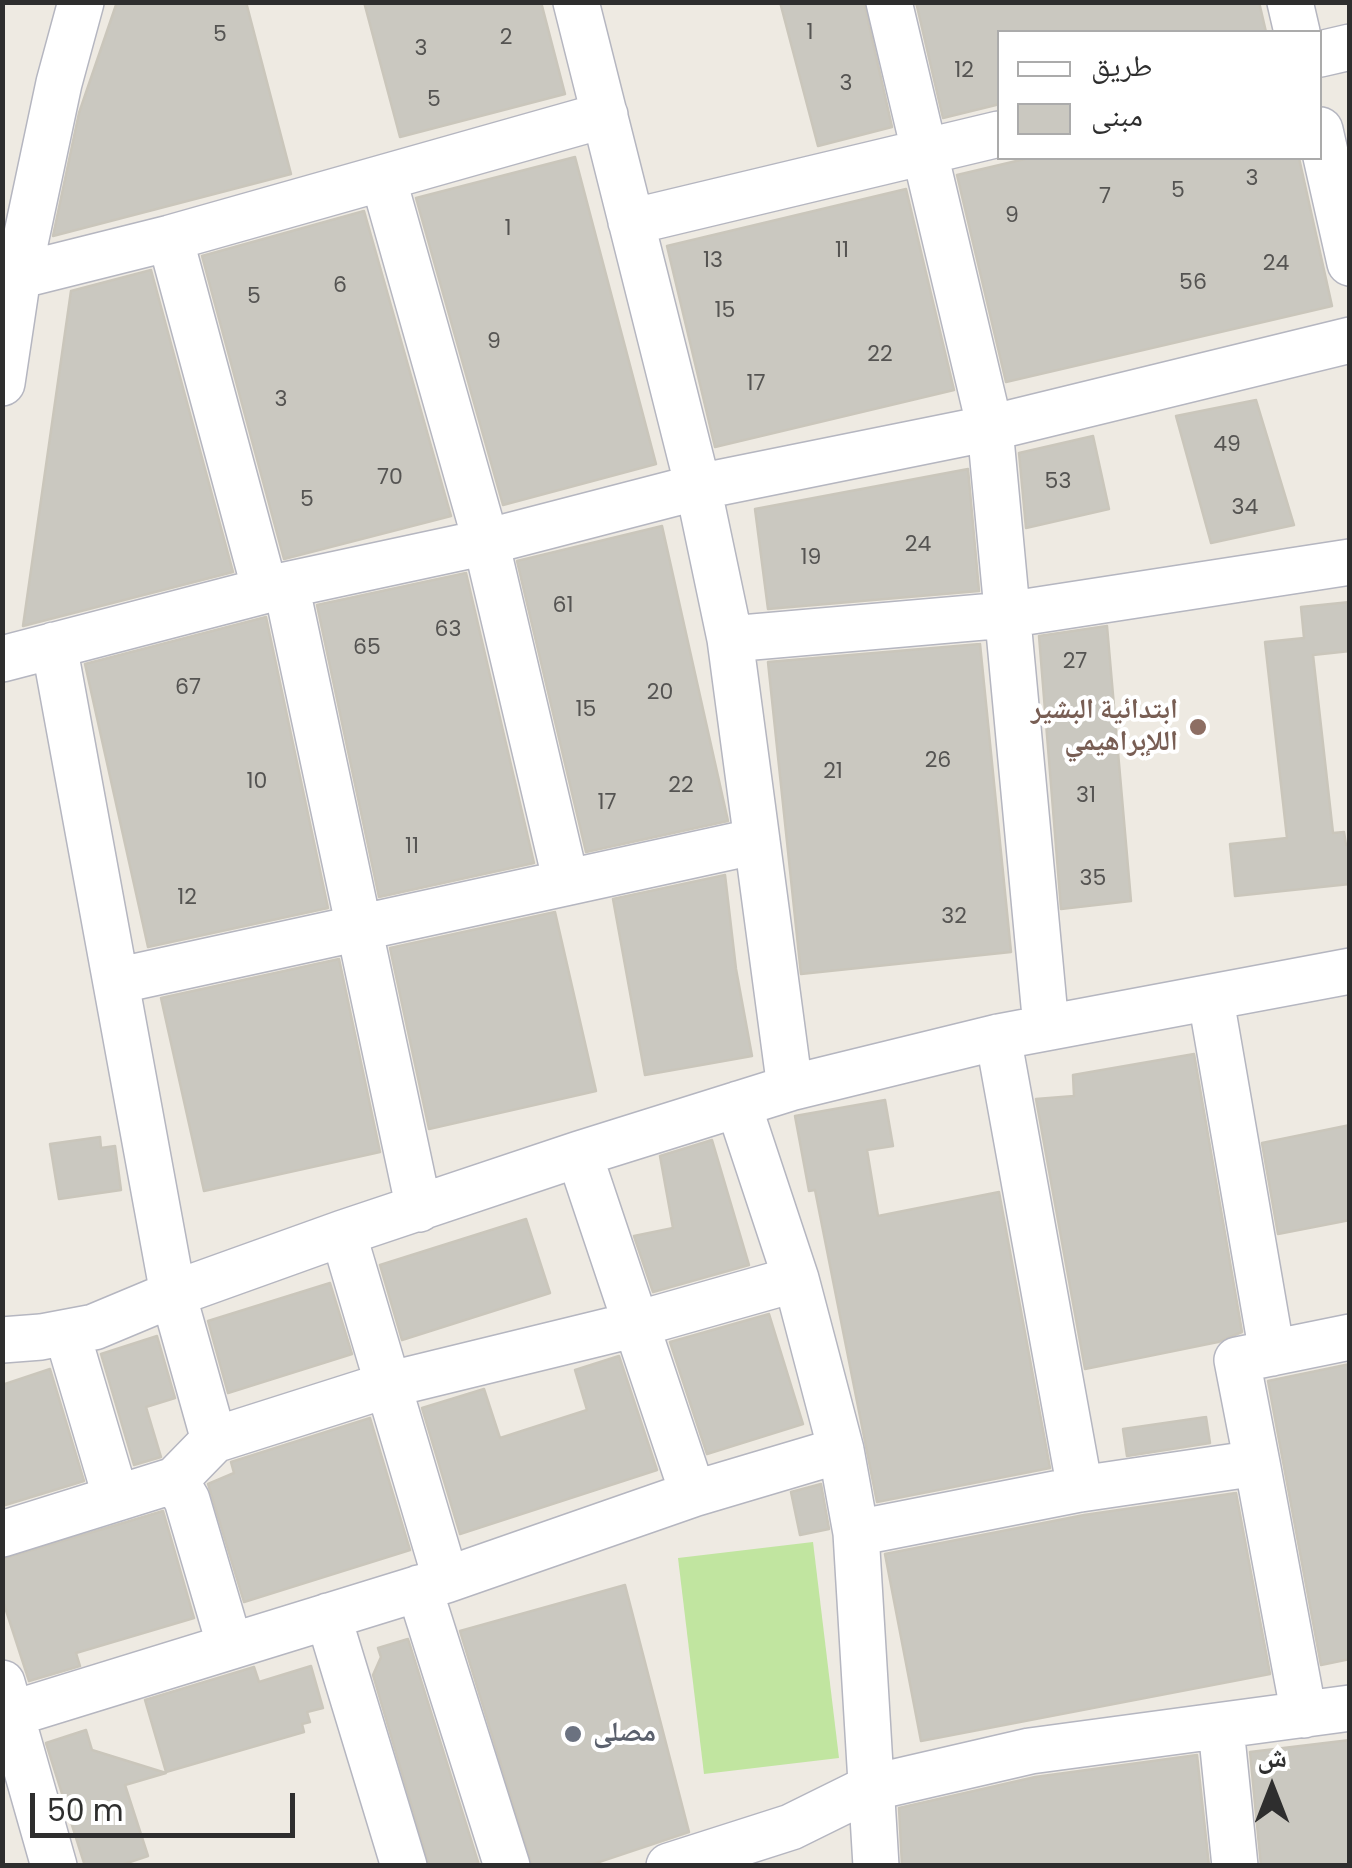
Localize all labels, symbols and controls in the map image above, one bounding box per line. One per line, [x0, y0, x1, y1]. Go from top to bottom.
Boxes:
house number: 1 [806, 20, 814, 46]
house number: 5 [213, 22, 227, 48]
house number: 2 [500, 25, 512, 51]
legend [997, 30, 1322, 160]
house number: 3 [415, 36, 427, 62]
text: طريق [1091, 44, 1152, 87]
house number: 12 [954, 58, 974, 84]
house number: 3 [840, 71, 852, 97]
house number: 5 [427, 87, 441, 113]
text: مبنى [1091, 94, 1143, 137]
house number: 3 [1246, 166, 1258, 192]
house number: 5 [1171, 178, 1185, 204]
house number: 7 [1099, 184, 1111, 210]
house number: 9 [1005, 203, 1019, 229]
house number: 1 [504, 216, 512, 242]
house number: 11 [835, 238, 849, 264]
house number: 13 [703, 248, 723, 274]
house number: 24 [1263, 251, 1289, 277]
house number: 56 [1179, 270, 1207, 296]
house number: 6 [333, 273, 347, 299]
house number: 5 [247, 284, 261, 310]
house number: 15 [715, 298, 735, 324]
house number: 9 [487, 329, 501, 355]
house number: 22 [867, 342, 893, 368]
house number: 17 [746, 371, 766, 397]
house number: 3 [275, 387, 287, 413]
house number: 49 [1213, 432, 1241, 458]
house number: 70 [377, 465, 403, 491]
house number: 53 [1045, 469, 1071, 495]
house number: 5 [300, 487, 314, 513]
house number: 34 [1232, 495, 1258, 521]
house number: 24 [905, 532, 931, 558]
house number: 19 [801, 545, 821, 571]
house number: 61 [552, 593, 574, 619]
house number: 63 [435, 617, 461, 643]
house number: 65 [353, 635, 381, 661]
house number: 27 [1063, 649, 1087, 675]
house number: 67 [175, 675, 201, 701]
house number: 20 [647, 680, 673, 706]
place label: ابتدائية البشير اللإبراهيمي [1031, 694, 1178, 760]
house number: 15 [576, 697, 596, 723]
marker: ابتدائية البشير اللإبراهيمي [1187, 716, 1209, 738]
house number: 26 [925, 748, 951, 774]
house number: 21 [823, 759, 843, 785]
house number: 10 [247, 769, 267, 795]
house number: 22 [668, 773, 694, 799]
house number: 31 [1076, 783, 1096, 809]
house number: 17 [597, 790, 617, 816]
house number: 11 [405, 834, 419, 860]
house number: 35 [1080, 866, 1106, 892]
house number: 12 [177, 885, 197, 911]
house number: 32 [941, 904, 967, 930]
place label: مصلى [593, 1717, 656, 1751]
marker: مصلى [562, 1723, 584, 1745]
north arrow [1222, 1738, 1322, 1838]
text: ش [1257, 1738, 1287, 1777]
scale bar [35, 1773, 300, 1835]
text: 50 m [47, 1789, 124, 1832]

